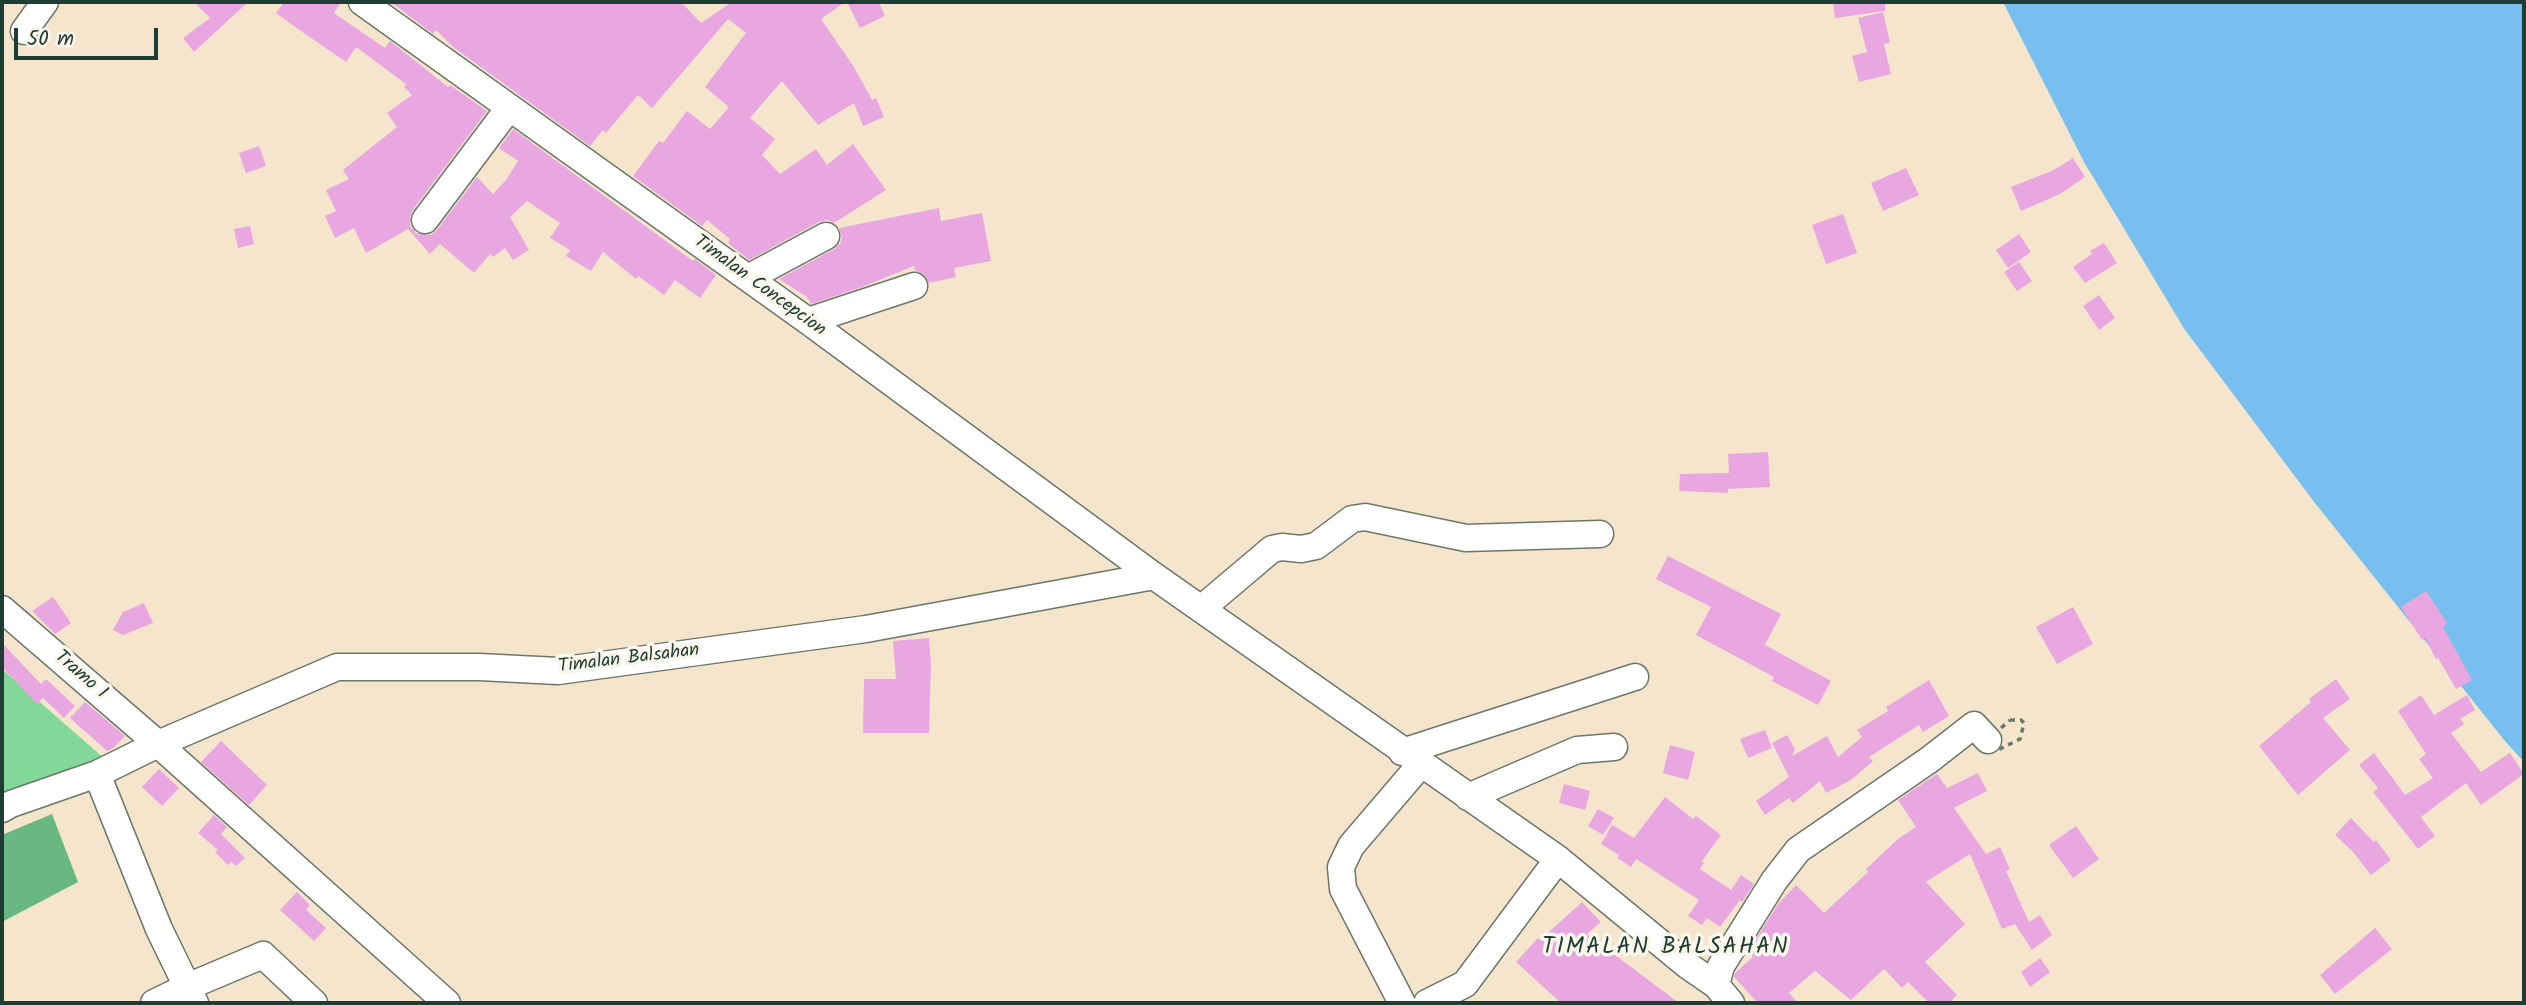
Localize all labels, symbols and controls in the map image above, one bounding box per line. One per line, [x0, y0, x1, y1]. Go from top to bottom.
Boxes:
scale bar [18, 14, 161, 58]
text: 50 m [27, 23, 74, 56]
street label: Timalan Concepcion [688, 231, 830, 343]
street label: Timalan Balsahan [557, 640, 701, 680]
street label: Tramo 1 [49, 647, 111, 705]
district label: TIMALAN BALSAHAN [1544, 935, 1788, 963]

